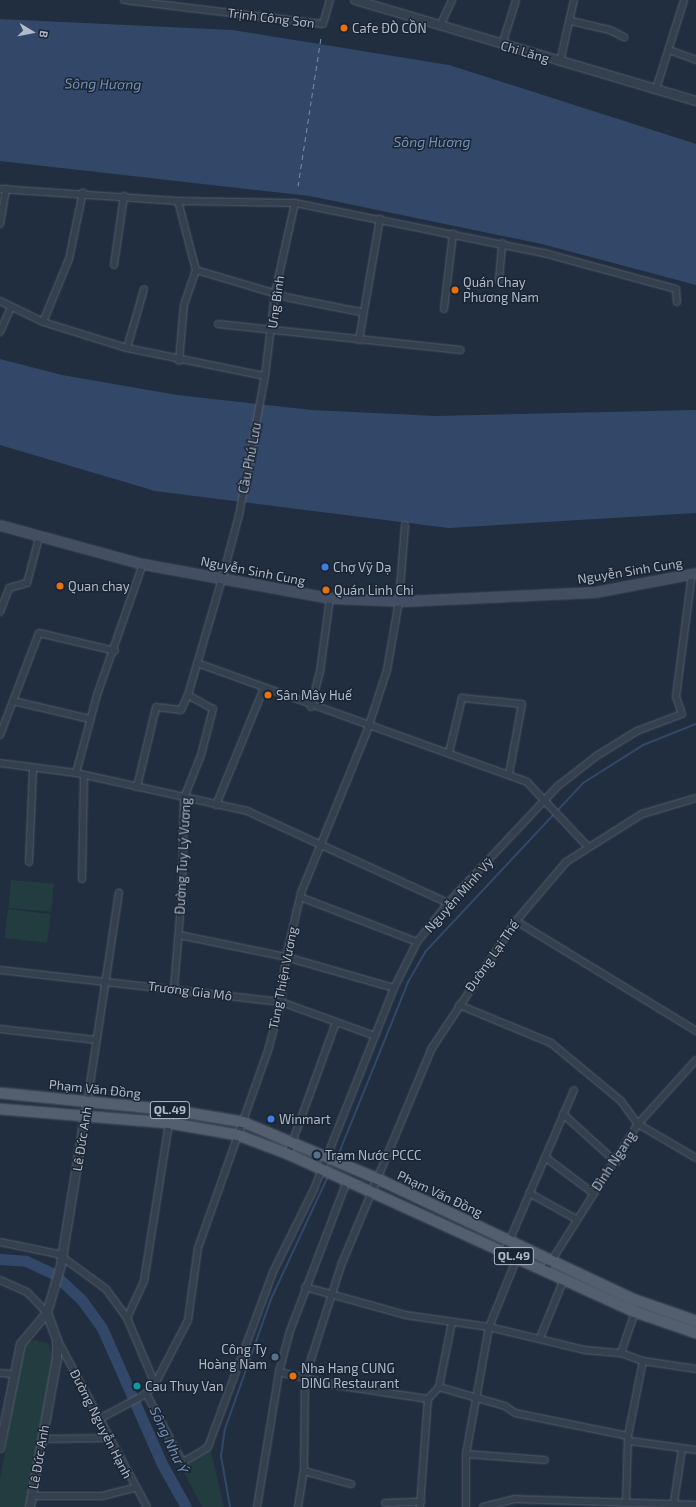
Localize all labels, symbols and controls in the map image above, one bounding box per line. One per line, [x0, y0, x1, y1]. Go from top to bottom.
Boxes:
street label: Trịnh Công Sơn [227, 5, 315, 31]
north arrow [12, 12, 52, 52]
place label: Cafe ĐÒ CỒN [352, 20, 427, 36]
marker: Cafe ĐÒ CỒN [339, 23, 349, 33]
text: B [37, 30, 51, 39]
street label: Chi Lăng [499, 38, 551, 66]
water label: Sông Hương [64, 75, 142, 93]
water label: Sông Hương [394, 134, 470, 150]
street label: Ưng Bình [265, 275, 287, 329]
place label: Quán Chay Phương Nam [463, 275, 539, 306]
marker: Quán Chay Phương Nam [450, 285, 460, 295]
street label: Cầu Phú Lưu [235, 421, 265, 495]
street label: Nguyễn Sinh Cung [199, 553, 307, 589]
street label: Nguyễn Sinh Cung [576, 555, 684, 587]
place label: Chợ Vỹ Dạ [333, 559, 392, 575]
marker: Chợ Vỹ Dạ [320, 562, 330, 572]
place label: Quan chay [68, 578, 130, 594]
marker: Quan chay [55, 581, 65, 591]
place label: Quán Linh Chi [334, 582, 414, 598]
marker: Quán Linh Chi [321, 585, 331, 595]
place label: Sân Mây Huế [276, 687, 352, 703]
marker: Sân Mây Huế [263, 690, 273, 700]
street label: Đường Tuy Lý Vương [172, 796, 194, 916]
street label: Nguyễn Minh Vỹ [421, 854, 497, 936]
street label: Đường Lại Thế [462, 917, 522, 995]
street label: Tùng Thiện Vương [265, 925, 301, 1031]
street label: Trương Gia Mô [147, 978, 233, 1004]
street label: Phạm Văn Đồng [48, 1076, 142, 1102]
road number: QL.49 [149, 1100, 191, 1120]
street label: Lê Đức Anh [69, 1105, 95, 1173]
place label: Winmart [279, 1111, 331, 1127]
marker: Winmart [266, 1114, 276, 1124]
street label: Đình Ngang [589, 1128, 639, 1194]
place label: Trạm Nước PCCC [325, 1147, 421, 1163]
marker: Trạm Nước PCCC [312, 1150, 322, 1160]
street label: Phạm Văn Đồng [395, 1167, 485, 1221]
road number: QL.49 [493, 1246, 535, 1266]
place label: Công Ty Hoàng Nam [198, 1342, 267, 1373]
marker: Công Ty Hoàng Nam [270, 1352, 280, 1362]
place label: Nha Hang CUNG DING Restaurant [301, 1361, 399, 1392]
street label: Đường Nguyễn Hạnh [67, 1367, 135, 1481]
marker: Nha Hang CUNG DING Restaurant [288, 1371, 298, 1381]
place label: Cau Thuy Van [145, 1378, 224, 1394]
marker: Cau Thuy Van [132, 1381, 142, 1391]
water label: Sông Như Ý [146, 1404, 192, 1476]
street label: Lê Đức Anh [26, 1423, 52, 1491]

